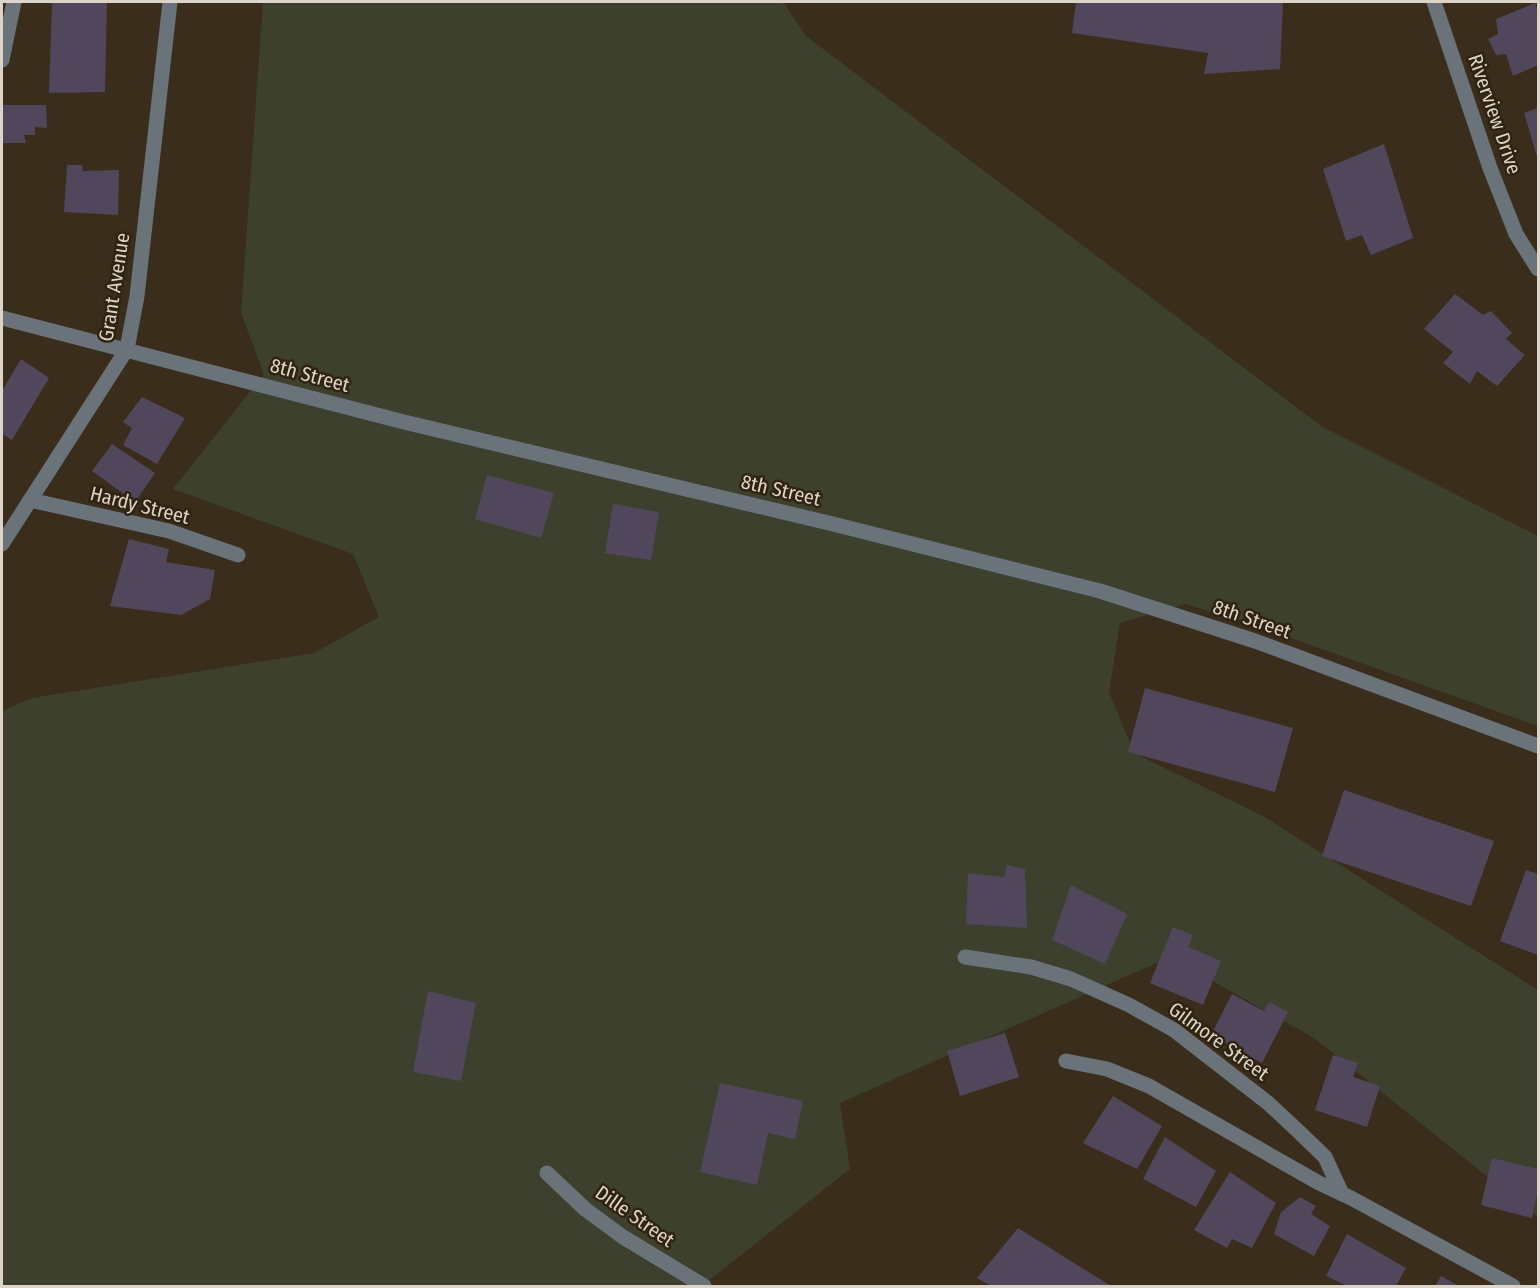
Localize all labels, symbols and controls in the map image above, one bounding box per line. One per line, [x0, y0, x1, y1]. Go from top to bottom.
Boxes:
street label: Riverview Drive [1463, 51, 1527, 177]
street label: Grant Avenue [94, 231, 134, 343]
street label: 8th Street [268, 353, 353, 397]
street label: 8th Street [739, 469, 824, 511]
street label: Hardy Street [88, 481, 193, 529]
street label: 8th Street [1210, 594, 1295, 644]
street label: Gilmore Street [1164, 997, 1274, 1086]
street label: Dille Street [591, 1180, 679, 1252]

